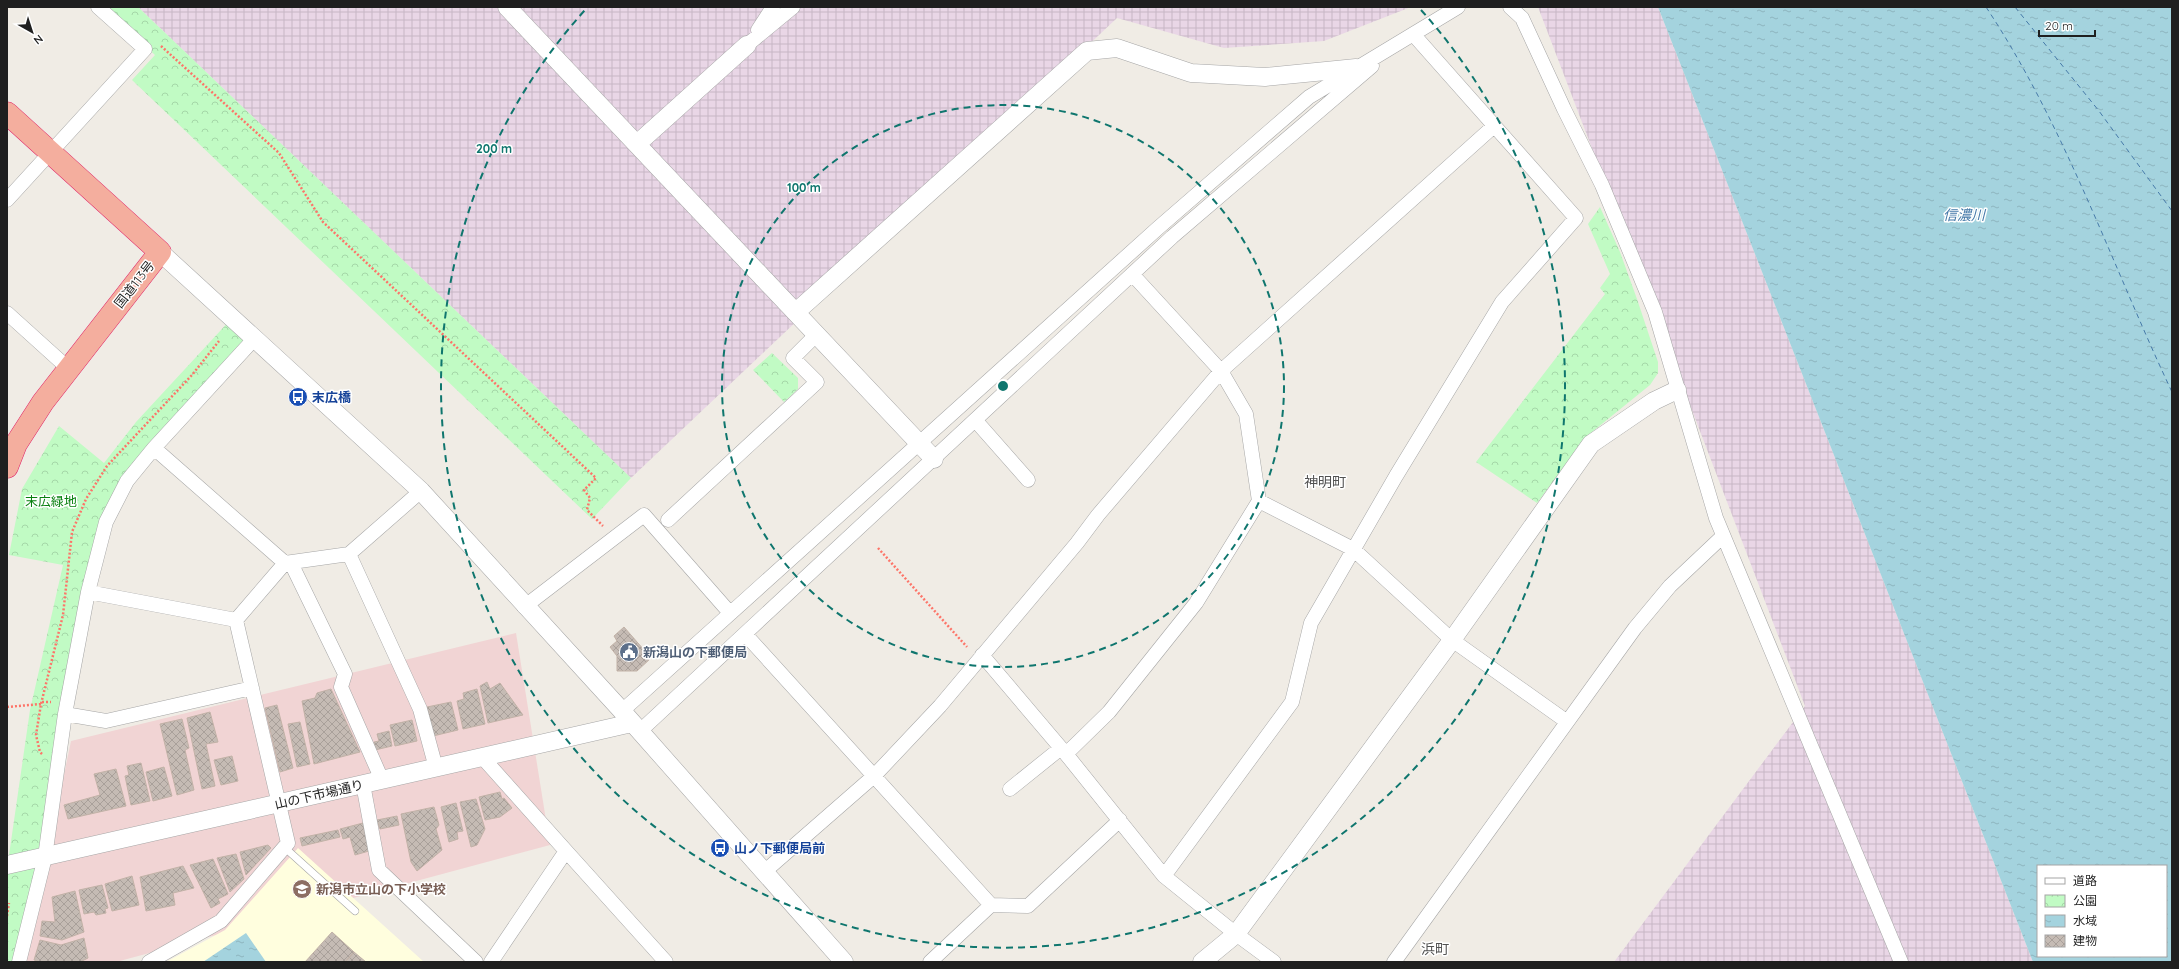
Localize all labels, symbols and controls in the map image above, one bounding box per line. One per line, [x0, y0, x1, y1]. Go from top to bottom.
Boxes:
north arrow [12, 12, 52, 52]
scale bar [2039, 12, 2095, 38]
text: 20 m [2045, 18, 2073, 33]
text: N [31, 32, 46, 48]
text: 200 m [476, 141, 512, 156]
text: 100 m [787, 180, 821, 195]
water label: 信濃川 [1943, 206, 1987, 224]
street label: 国道113号 [111, 257, 157, 311]
centre of rings [996, 379, 1010, 393]
bus stop icon: 末広橋 [287, 386, 309, 408]
place label: 末広橋 [312, 389, 351, 405]
district label: 神明町 [1304, 473, 1346, 491]
park label: 末広緑地 [25, 493, 77, 509]
public building icon: 新潟山の下郵便局 [618, 641, 640, 663]
place label: 新潟山の下郵便局 [643, 644, 747, 660]
street label: 山の下市場通り [273, 776, 365, 812]
bus stop icon: 山ノ下郵便局前 [709, 837, 731, 859]
place label: 山ノ下郵便局前 [734, 840, 825, 856]
legend [2037, 865, 2167, 957]
text: 道路 [2073, 873, 2097, 888]
school or university icon: 新潟市立山の下小学校 [291, 878, 313, 900]
place label: 新潟市立山の下小学校 [316, 881, 446, 897]
text: 公園 [2073, 893, 2097, 908]
text: 水域 [2073, 913, 2097, 928]
text: 建物 [2073, 933, 2097, 948]
district label: 浜町 [1421, 940, 1449, 958]

